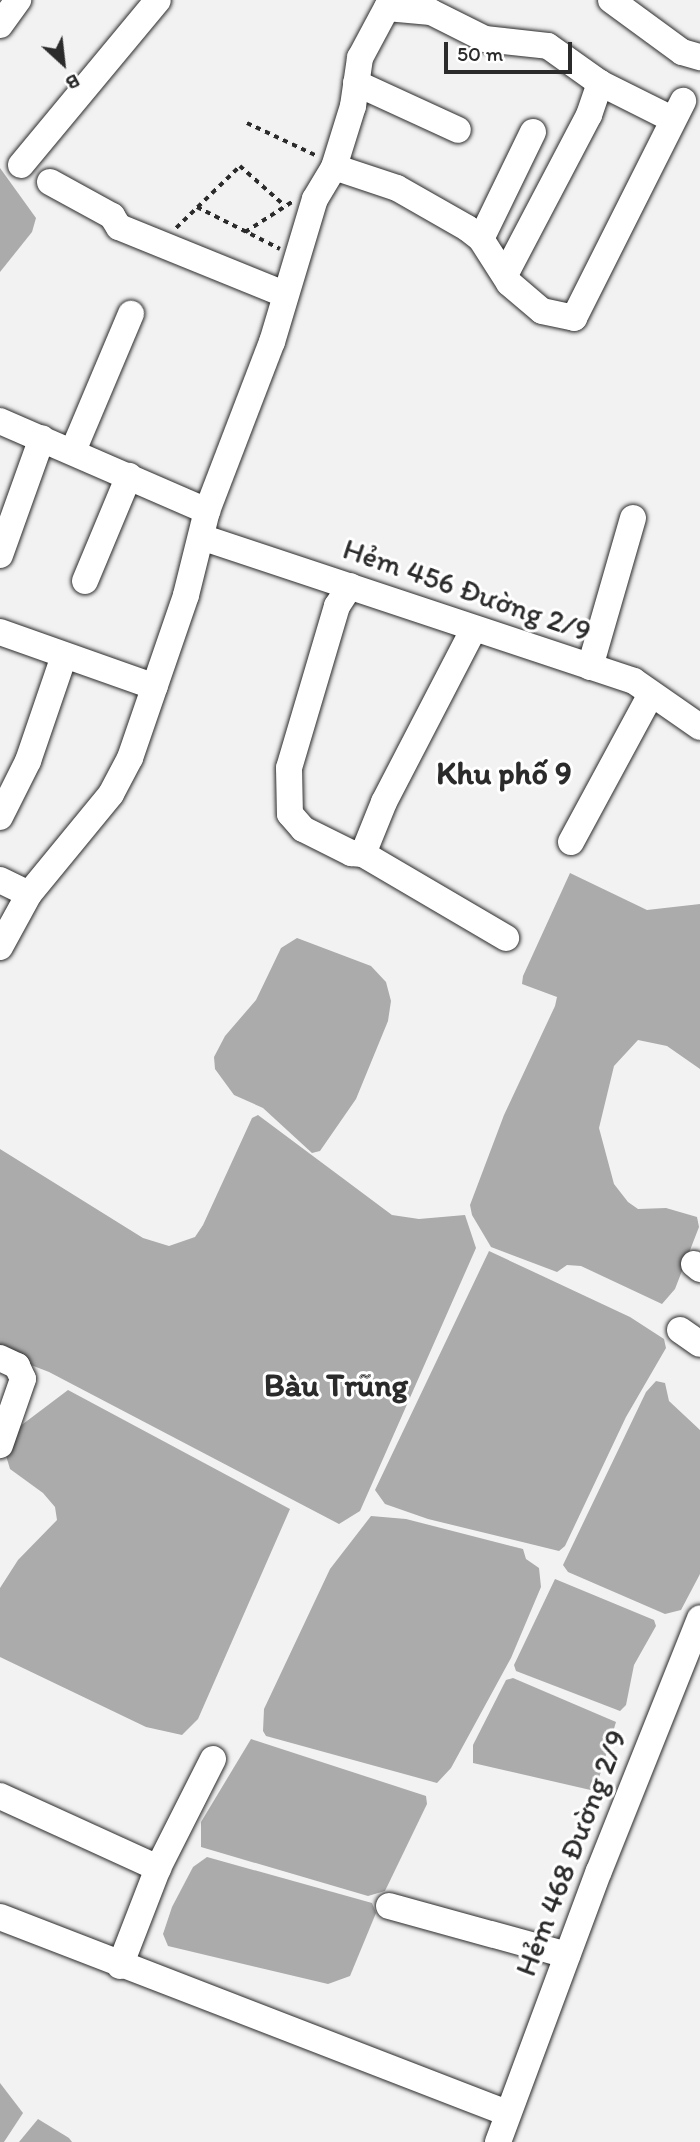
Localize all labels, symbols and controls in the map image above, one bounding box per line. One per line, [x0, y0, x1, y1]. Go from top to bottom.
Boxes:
north arrow [28, 28, 98, 98]
scale bar [448, 28, 576, 72]
text: 50 m [457, 41, 503, 66]
text: B [62, 69, 83, 95]
street label: Hẻm 456 Đường 2/9 [338, 531, 596, 649]
district label: Khu phố 9 [436, 754, 572, 792]
district label: Bàu Trũng [265, 1366, 407, 1404]
street label: Hẻm 468 Đường 2/9 [507, 1725, 635, 1981]

